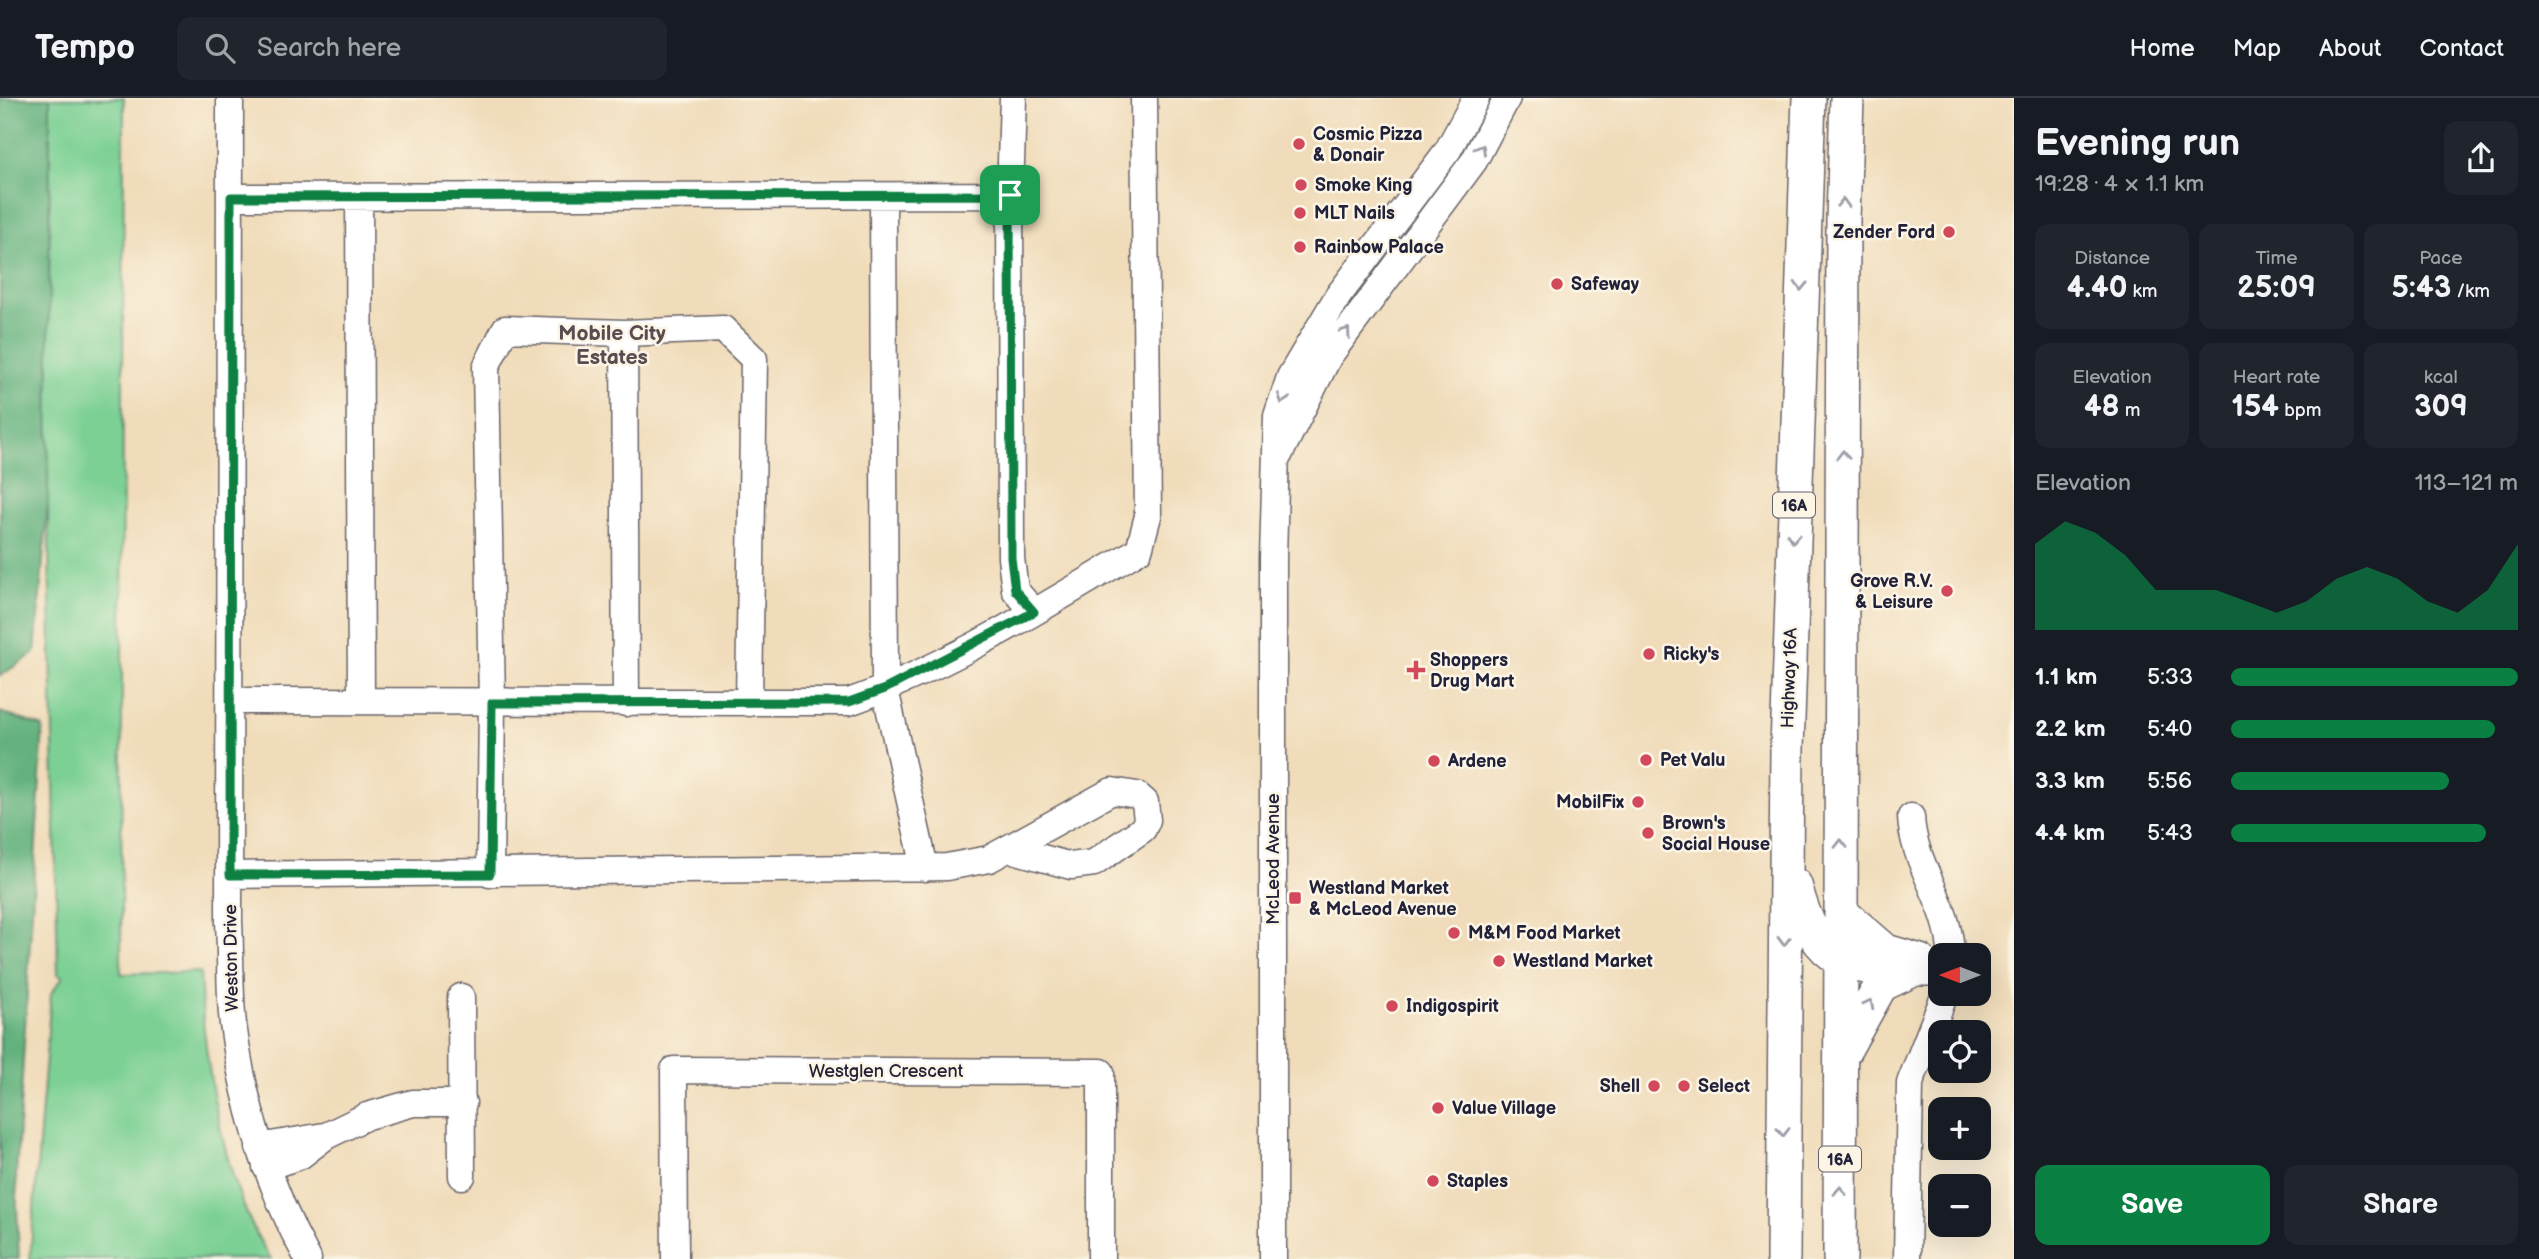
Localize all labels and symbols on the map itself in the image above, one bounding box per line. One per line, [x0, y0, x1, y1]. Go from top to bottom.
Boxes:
place label: Cosmic Pizza & Donair [1313, 124, 1423, 166]
marker: Cosmic Pizza & Donair [1291, 136, 1307, 152]
one-way arrow [1473, 143, 1486, 156]
pin [980, 165, 1040, 225]
place label: Smoke King [1315, 175, 1412, 196]
marker: Smoke King [1293, 177, 1309, 193]
one-way arrow [1836, 197, 1851, 208]
place label: MLT Nails [1314, 203, 1395, 224]
marker: MLT Nails [1292, 205, 1308, 221]
place label: Zender Ford [1833, 222, 1935, 243]
marker: Zender Ford [1941, 224, 1957, 240]
place label: Rainbow Palace [1314, 237, 1444, 258]
marker: Rainbow Palace [1292, 239, 1308, 255]
place label: Safeway [1571, 274, 1640, 295]
marker: Safeway [1549, 276, 1565, 292]
one-way arrow [1794, 281, 1809, 292]
district label: Mobile City Estates [558, 321, 666, 370]
one-way arrow [1338, 327, 1350, 340]
one-way arrow [1277, 392, 1291, 405]
one-way arrow [1835, 449, 1851, 460]
road number: 16A [1773, 492, 1815, 518]
one-way arrow [1785, 533, 1800, 544]
place label: Grove R.V. & Leisure [1850, 571, 1933, 613]
marker: Grove R.V. & Leisure [1939, 583, 1955, 599]
street label: Highway 16A [1777, 627, 1802, 729]
place label: Ricky's [1663, 644, 1720, 665]
marker: Ricky's [1641, 646, 1657, 662]
place label: Shoppers Drug Mart [1430, 650, 1514, 692]
marker: Shoppers Drug Mart [1408, 662, 1424, 678]
place label: Pet Valu [1660, 750, 1725, 771]
place label: Ardene [1447, 751, 1507, 772]
marker: Pet Valu [1638, 752, 1654, 768]
marker: Ardene [1426, 753, 1442, 769]
place label: MobilFix [1556, 792, 1624, 813]
street label: McLeod Avenue [1263, 793, 1284, 925]
marker: MobilFix [1630, 794, 1646, 810]
place label: Brown's Social House [1662, 813, 1770, 855]
marker: Brown's Social House [1640, 825, 1656, 841]
one-way arrow [1833, 838, 1849, 848]
place label: Westland Market & McLeod Avenue [1309, 878, 1457, 920]
marker: Westland Market & McLeod Avenue [1287, 890, 1303, 906]
street label: Weston Drive [220, 904, 243, 1012]
place label: M&M Food Market [1468, 923, 1621, 944]
marker: M&M Food Market [1446, 925, 1462, 941]
one-way arrow [1776, 936, 1792, 947]
north arrow [1928, 943, 1992, 1006]
place label: Westland Market [1513, 951, 1653, 972]
marker: Westland Market [1491, 953, 1507, 969]
place label: Indigospirit [1406, 996, 1499, 1017]
marker: Indigospirit [1384, 998, 1400, 1014]
one-way arrow [1861, 999, 1875, 1011]
street label: Westglen Crescent [809, 1061, 964, 1082]
place label: Shell [1600, 1076, 1640, 1097]
place label: Select [1698, 1076, 1750, 1097]
marker: Shell [1646, 1078, 1662, 1094]
marker: Select [1676, 1078, 1692, 1094]
place label: Value Village [1452, 1098, 1556, 1119]
marker: Value Village [1430, 1100, 1446, 1116]
one-way arrow [1775, 1127, 1791, 1137]
road number: 16A [1819, 1147, 1861, 1172]
place label: Staples [1447, 1171, 1508, 1192]
marker: Staples [1425, 1173, 1441, 1189]
one-way arrow [1832, 1185, 1848, 1196]

